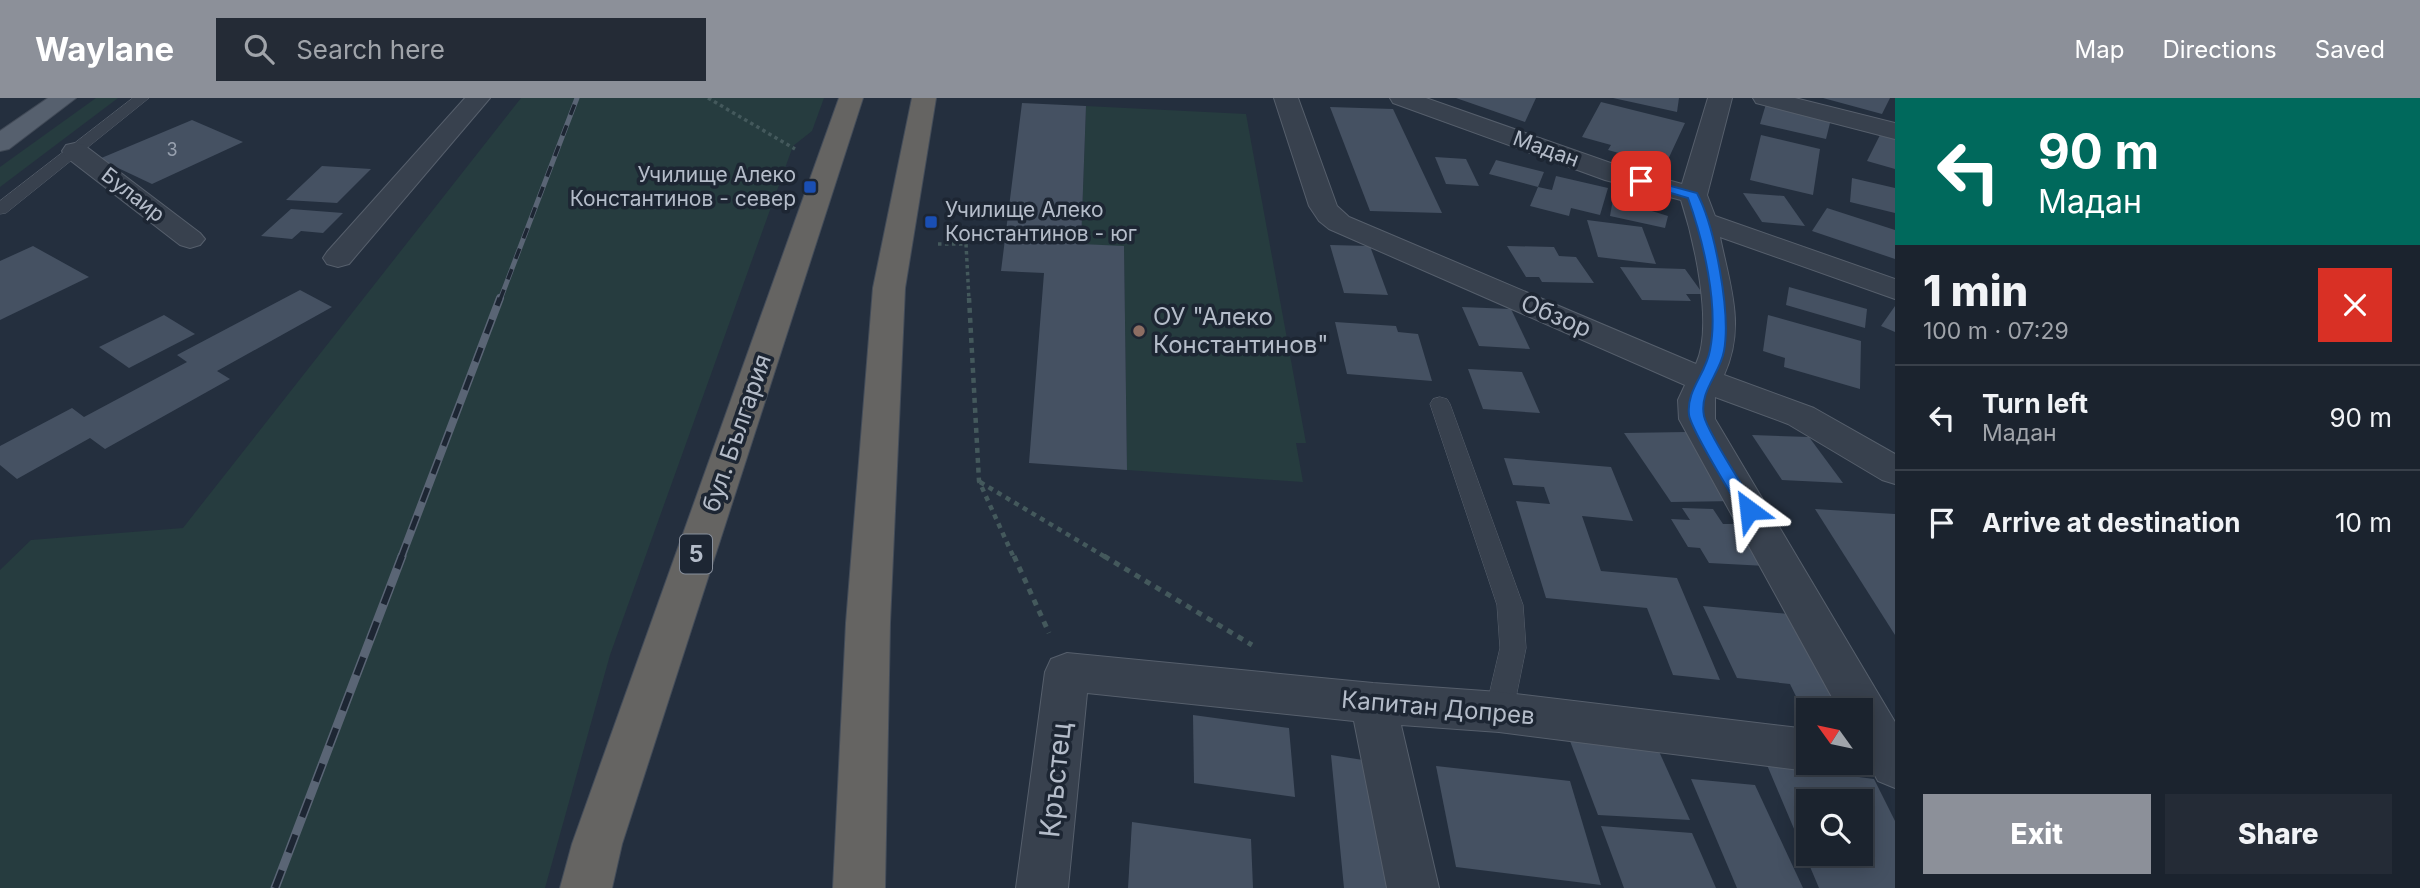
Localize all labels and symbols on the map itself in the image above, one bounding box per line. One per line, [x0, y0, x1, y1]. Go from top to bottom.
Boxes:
street label: Мадан [1510, 125, 1582, 172]
house number: 3 [166, 139, 178, 160]
pin [1611, 151, 1671, 211]
street label: Булаир [97, 162, 170, 227]
place label: Училище Алеко Константинов - север [570, 162, 796, 211]
marker: Училище Алеко Константинов - север [802, 179, 818, 195]
place label: Училище Алеко Константинов - юг [945, 197, 1137, 246]
marker: Училище Алеко Константинов - юг [923, 214, 939, 230]
street label: Обзор [1517, 288, 1596, 343]
place label: ОУ "Алеко Константинов" [1153, 302, 1328, 359]
marker: ОУ "Алеко Константинов" [1131, 323, 1147, 339]
street label: бул. България [696, 350, 777, 516]
position arrow [1712, 473, 1786, 547]
road number: 5 [680, 534, 712, 574]
street label: Капитан Допрев [1340, 685, 1536, 730]
north arrow [1796, 698, 1872, 775]
street label: Кръстец [1032, 720, 1078, 839]

